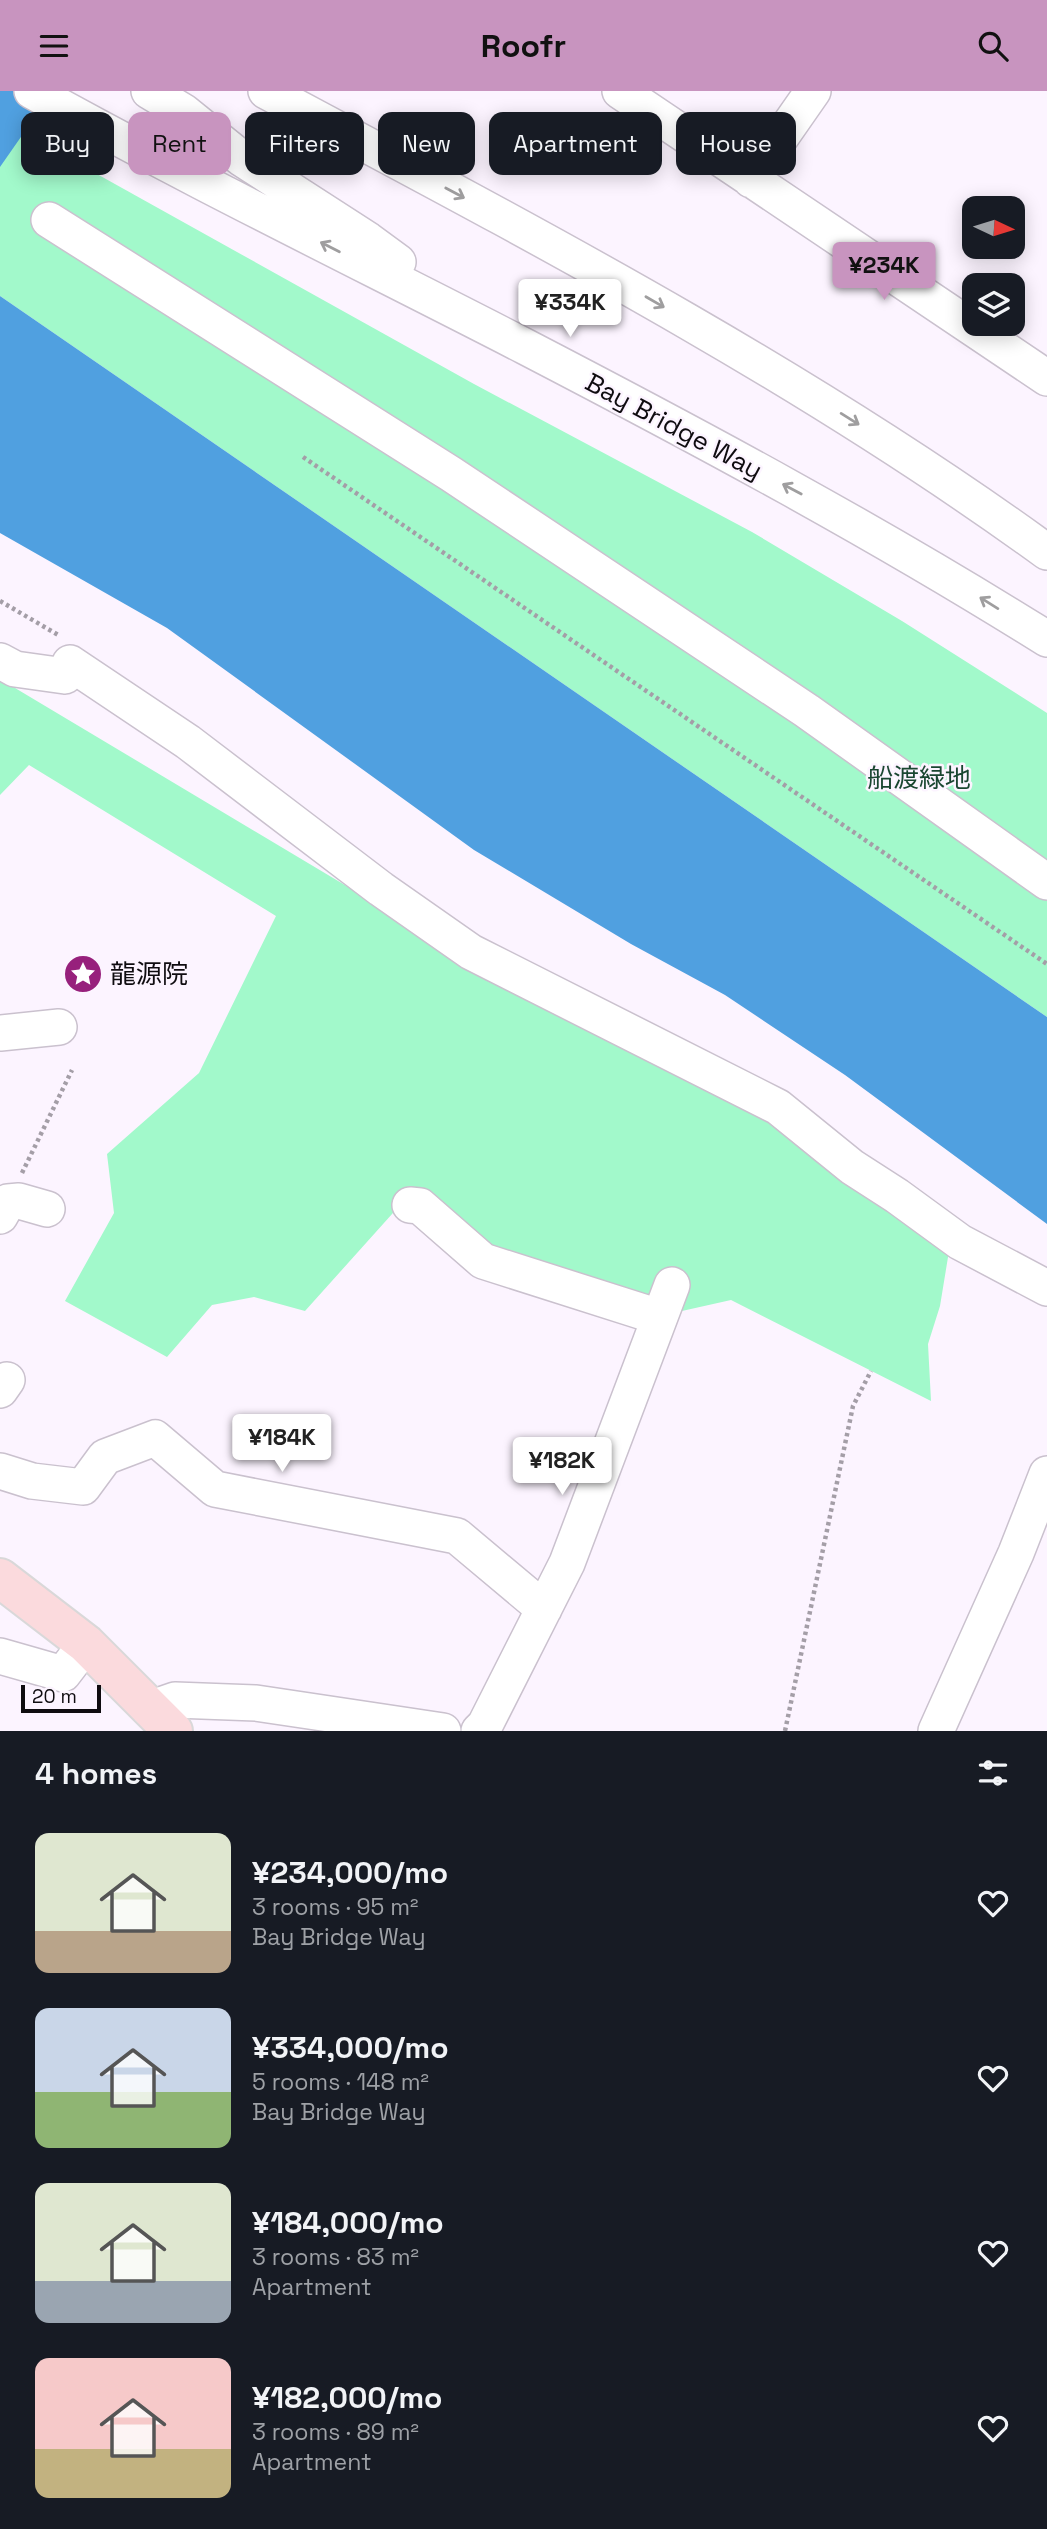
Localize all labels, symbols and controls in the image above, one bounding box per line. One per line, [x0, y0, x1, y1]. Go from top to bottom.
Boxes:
text: Roofr [481, 26, 566, 66]
icon: menu [35, 27, 73, 65]
icon: search [974, 27, 1012, 65]
chip: Buy [21, 112, 114, 175]
chip: Rent [128, 112, 231, 175]
chip: Filters [245, 112, 364, 175]
chip: New [378, 112, 475, 175]
chip: Apartment [489, 112, 662, 175]
chip: House [676, 112, 796, 175]
one-way arrow [444, 187, 465, 200]
north arrow [962, 196, 1026, 259]
map controls [962, 196, 1025, 336]
one-way arrow [320, 240, 341, 253]
pin: ¥234K [835, 243, 933, 302]
text: ¥234K [849, 250, 919, 280]
button: layers [962, 273, 1025, 336]
pin: ¥334K [521, 279, 619, 339]
text: ¥334K [534, 287, 606, 317]
one-way arrow [644, 295, 664, 309]
street label: Bay Bridge Way [579, 365, 769, 487]
one-way arrow [839, 413, 859, 427]
one-way arrow [782, 482, 803, 495]
one-way arrow [980, 595, 999, 610]
park label: 船渡緑地 [867, 761, 971, 795]
place icon: 龍源院 [62, 953, 104, 995]
place label: 龍源院 [110, 957, 188, 991]
pin: ¥184K [233, 1415, 331, 1474]
text: ¥184K [248, 1422, 316, 1452]
pin: ¥182K [513, 1437, 611, 1497]
text: ¥182K [529, 1445, 595, 1475]
scale bar [21, 1682, 102, 1714]
text: 20 m [32, 1684, 77, 1709]
text: 4 homes [35, 1754, 157, 1793]
icon: filters [974, 1754, 1012, 1792]
text: ¥234,000/mo [252, 1853, 448, 1892]
icon: home [91, 1861, 175, 1945]
icon: heart [974, 1884, 1012, 1922]
text: 3 rooms · 95 m² [252, 1892, 418, 1922]
text: Bay Bridge Way [252, 1922, 425, 1952]
text: ¥334,000/mo [252, 2028, 449, 2067]
icon: home [91, 2036, 175, 2120]
icon: heart [974, 2059, 1012, 2097]
text: 5 rooms · 148 m² [252, 2067, 429, 2097]
text: Bay Bridge Way [252, 2097, 425, 2127]
text: ¥184,000/mo [252, 2203, 444, 2242]
icon: home [91, 2211, 175, 2295]
icon: heart [974, 2234, 1012, 2272]
text: 3 rooms · 83 m² [252, 2242, 419, 2272]
text: Apartment [252, 2272, 372, 2302]
text: ¥182,000/mo [252, 2378, 442, 2417]
icon: home [91, 2386, 175, 2470]
icon: heart [974, 2409, 1012, 2447]
text: 3 rooms · 89 m² [252, 2417, 419, 2447]
text: Apartment [252, 2447, 372, 2477]

